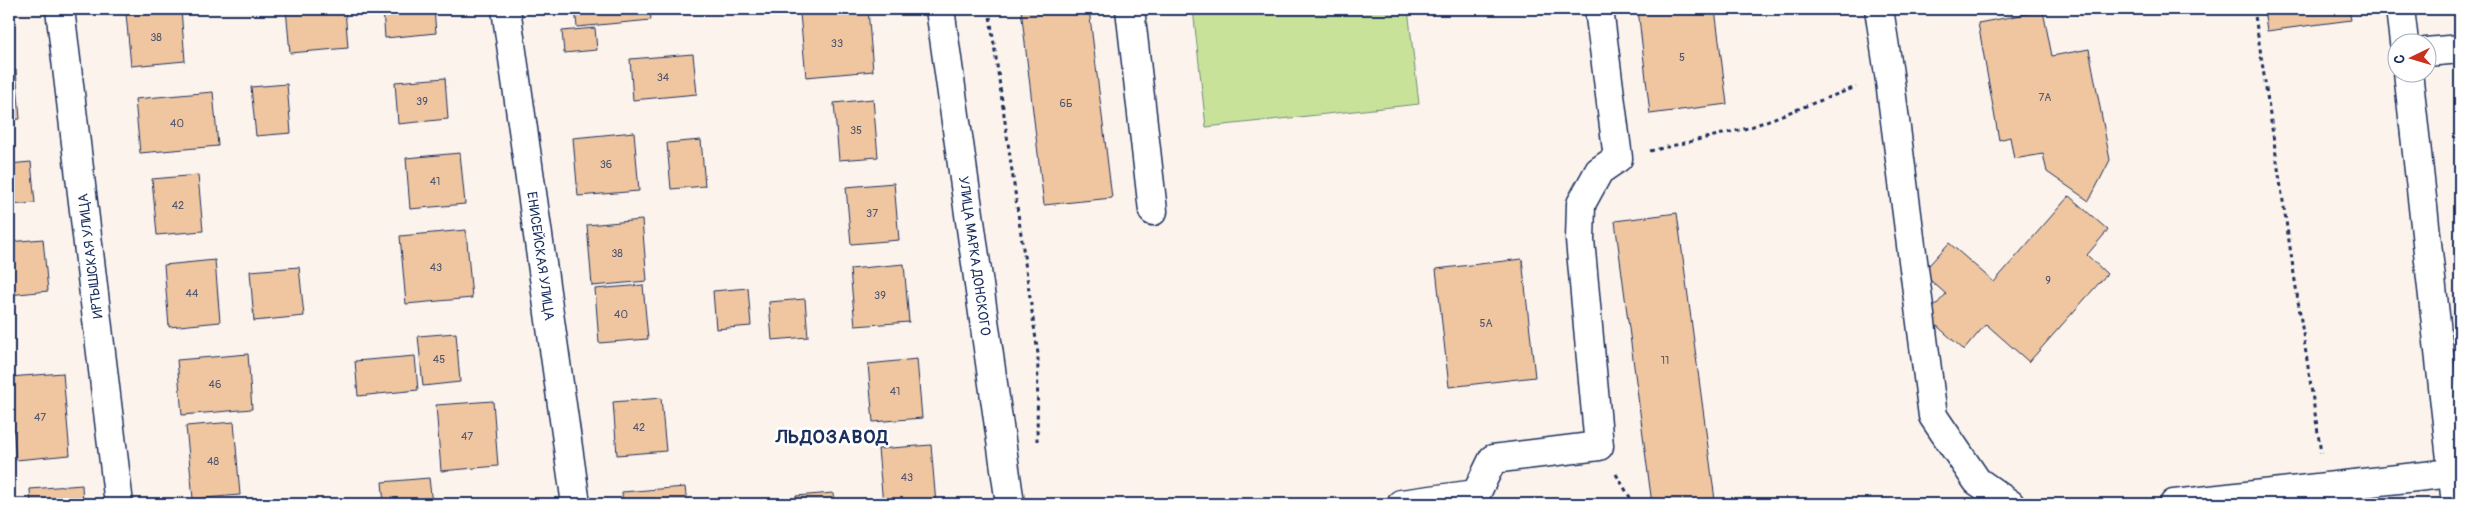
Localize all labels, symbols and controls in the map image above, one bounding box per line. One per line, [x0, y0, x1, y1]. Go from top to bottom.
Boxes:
house number: 38 [150, 31, 162, 44]
north arrow [2386, 32, 2436, 82]
house number: 33 [831, 37, 843, 50]
house number: 5 [1679, 51, 1685, 64]
text: С [2391, 54, 2408, 64]
house number: 34 [657, 71, 670, 84]
house number: 7А [2039, 91, 2051, 104]
house number: 39 [416, 95, 428, 108]
house number: 6Б [1059, 97, 1073, 110]
house number: 40 [170, 117, 184, 130]
house number: 35 [850, 124, 862, 137]
house number: 36 [600, 158, 612, 171]
house number: 41 [430, 175, 440, 188]
street label: УЛИЦА МАРКА ДОНСКОГО [955, 175, 994, 337]
street label: ЕНИСЕЙСКАЯ УЛИЦА [523, 191, 558, 322]
street label: ИРТЫШСКАЯ УЛИЦА [74, 192, 107, 319]
house number: 42 [172, 199, 184, 212]
house number: 37 [866, 207, 878, 220]
house number: 38 [611, 247, 623, 260]
house number: 43 [430, 261, 442, 274]
house number: 9 [2045, 274, 2051, 287]
house number: 44 [186, 287, 199, 300]
house number: 39 [874, 289, 886, 302]
house number: 40 [614, 308, 628, 321]
house number: 5А [1479, 317, 1493, 330]
house number: 45 [433, 353, 445, 366]
house number: 11 [1661, 354, 1669, 367]
house number: 46 [209, 378, 221, 391]
house number: 41 [890, 385, 900, 398]
house number: 47 [34, 411, 46, 424]
house number: 42 [633, 421, 645, 434]
district label: ЛЬДОЗАВОД [774, 425, 889, 449]
house number: 47 [461, 430, 473, 443]
house number: 48 [207, 455, 219, 468]
house number: 43 [901, 471, 913, 484]

